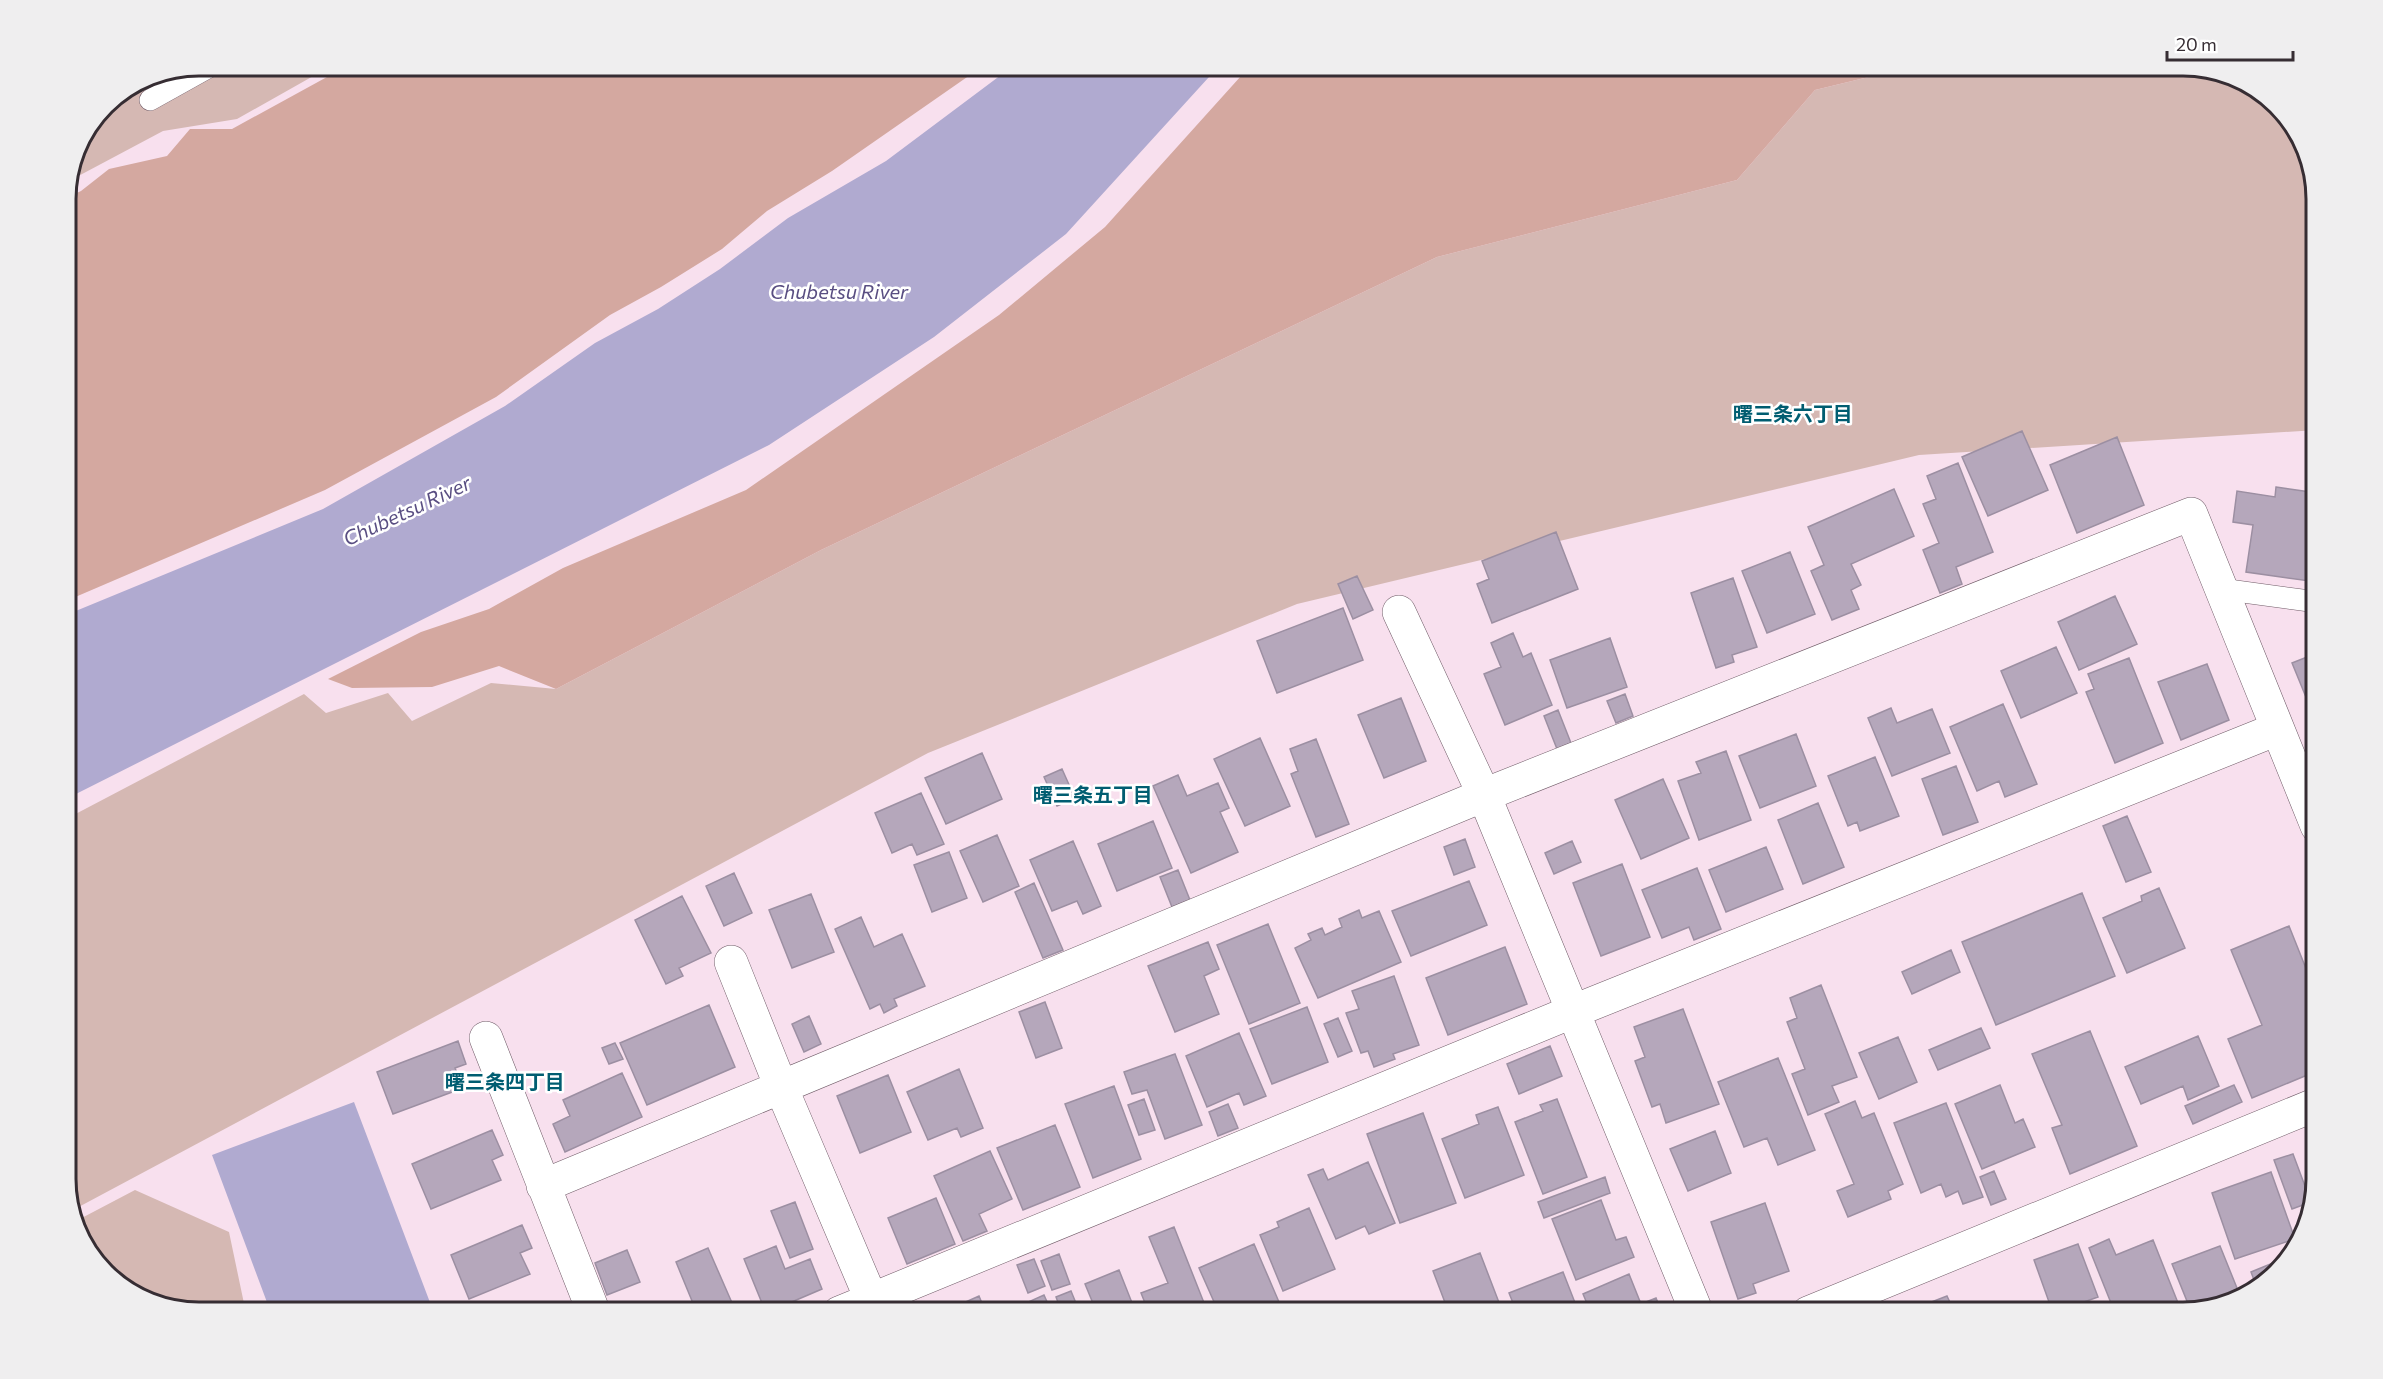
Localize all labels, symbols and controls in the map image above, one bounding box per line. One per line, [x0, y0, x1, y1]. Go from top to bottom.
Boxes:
scale bar [2167, 24, 2293, 62]
text: 20 m [2176, 33, 2217, 55]
water label: Chubetsu River [770, 279, 909, 303]
district label: 曙三条六丁目 [1733, 401, 1853, 425]
water label: Chubetsu River [339, 470, 475, 550]
district label: 曙三条五丁目 [1033, 782, 1153, 806]
district label: 曙三条四丁目 [445, 1069, 565, 1093]

